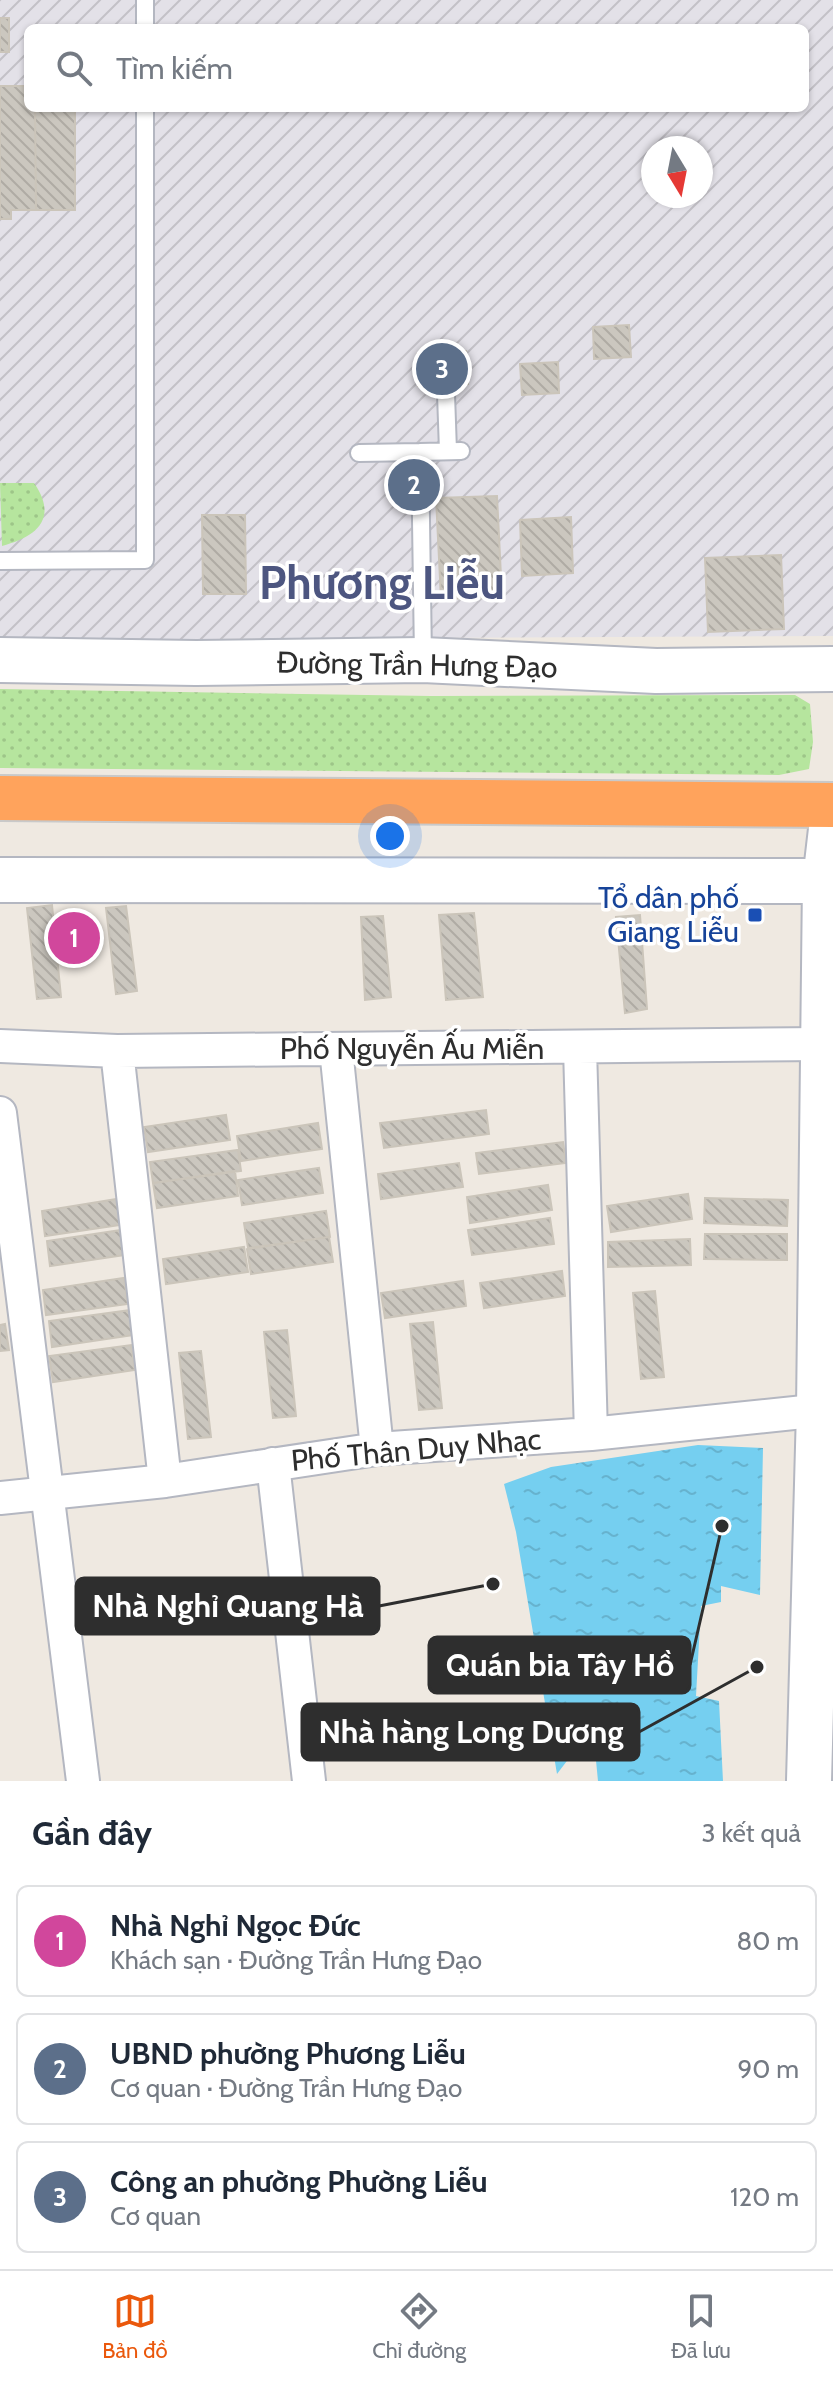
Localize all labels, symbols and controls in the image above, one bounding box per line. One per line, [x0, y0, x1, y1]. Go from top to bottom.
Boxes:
search box [24, 24, 809, 112]
icon: search [52, 46, 96, 90]
text: Tìm kiếm [116, 50, 233, 87]
north arrow [641, 136, 713, 208]
pin: 3 [416, 339, 468, 399]
pin: 2 [388, 455, 440, 515]
district label: Phương Liễu [259, 555, 505, 611]
street label: Đường Trần Hưng Đạo [276, 644, 558, 685]
your location [370, 816, 410, 856]
place label: Tổ dân phố Giang Liễu [598, 879, 739, 950]
marker: Tổ dân phố Giang Liễu [746, 906, 764, 924]
pin: 1 [48, 908, 100, 968]
street label: Phố Nguyễn Ấu Miễn [280, 1028, 544, 1067]
street label: Phố Thân Duy Nhạc [289, 1420, 543, 1479]
callout: Nhà Nghỉ Quang Hà [76, 1578, 379, 1634]
text: Nhà Nghỉ Quang Hà [92, 1586, 364, 1625]
callout: Quán bia Tây Hồ [429, 1637, 690, 1693]
text: Quán bia Tây Hồ [446, 1645, 674, 1684]
callout: Nhà hàng Long Dương [302, 1704, 639, 1760]
text: Nhà hàng Long Dương [319, 1712, 623, 1751]
text: Gần đây [32, 1812, 152, 1854]
text: 3 kết quả [701, 1817, 801, 1849]
text: Nhà Nghỉ Ngọc Đức [110, 1907, 361, 1944]
text: 1 [55, 1925, 65, 1957]
text: 80 m [736, 1925, 799, 1957]
text: Khách sạn · Đường Trần Hưng Đạo [110, 1944, 482, 1976]
text: UBND phường Phương Liễu [110, 2035, 466, 2072]
text: 2 [53, 2053, 67, 2085]
text: 90 m [737, 2053, 799, 2085]
text: Cơ quan · Đường Trần Hưng Đạo [110, 2072, 462, 2104]
text: Công an phường Phường Liễu [110, 2163, 488, 2200]
text: 3 [53, 2181, 67, 2213]
text: 120 m [730, 2181, 799, 2213]
text: Cơ quan [110, 2200, 201, 2232]
tab: Bản đồ [102, 2289, 168, 2364]
tab: Chỉ đường [372, 2289, 466, 2364]
tab: Đã lưu [671, 2289, 731, 2364]

